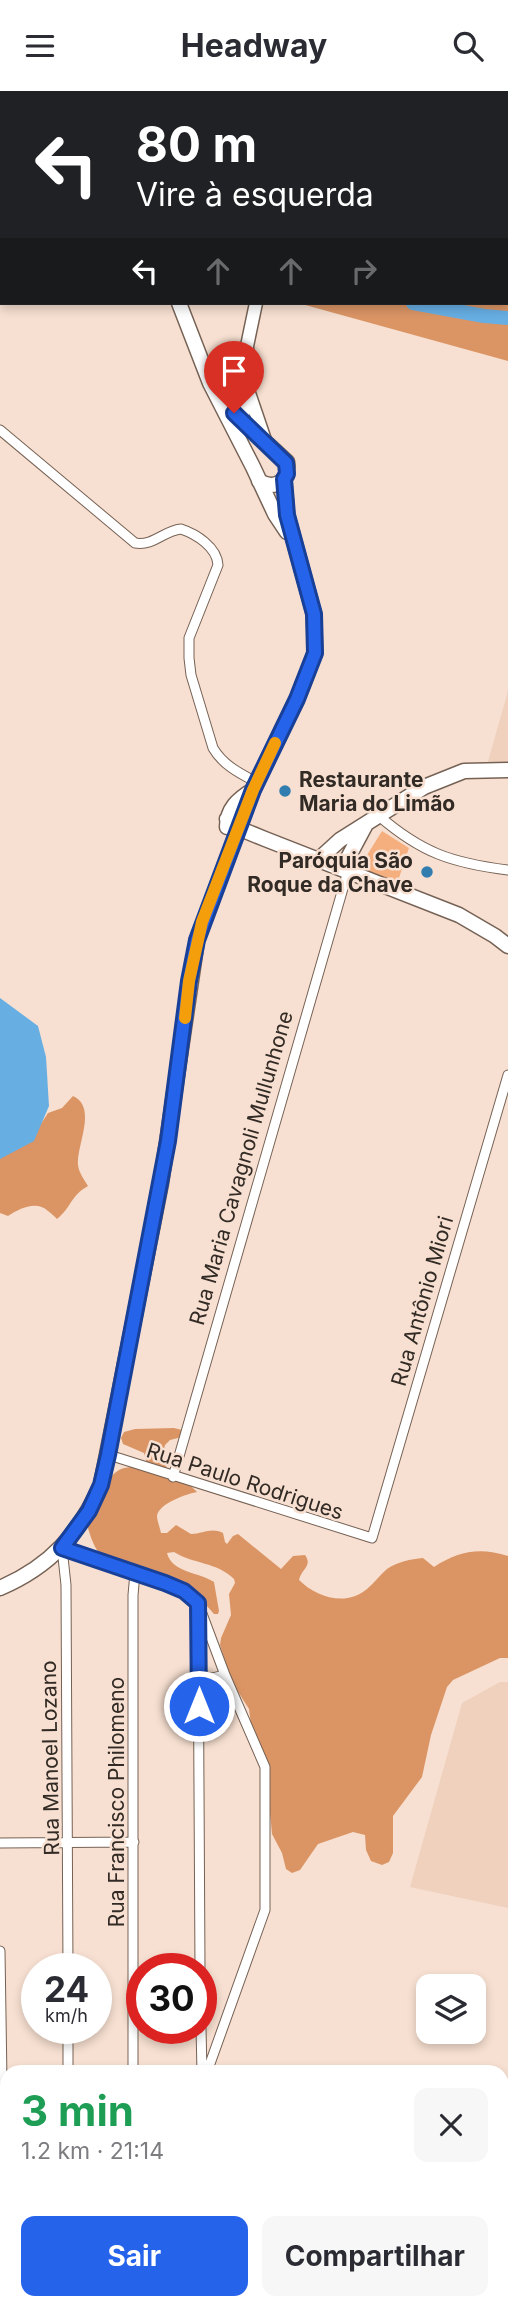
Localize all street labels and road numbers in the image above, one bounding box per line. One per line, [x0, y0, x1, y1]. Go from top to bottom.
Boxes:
street label: Rua Maria Cavagnoli Mullunhone [184, 1008, 298, 1328]
street label: Rua Antônio Miori [386, 1213, 458, 1389]
street label: Rua Paulo Rodrigues [143, 1437, 347, 1525]
street label: Rua Manoel Lozano [36, 1660, 64, 1856]
street label: Rua Francisco Philomeno [104, 1677, 129, 1927]

